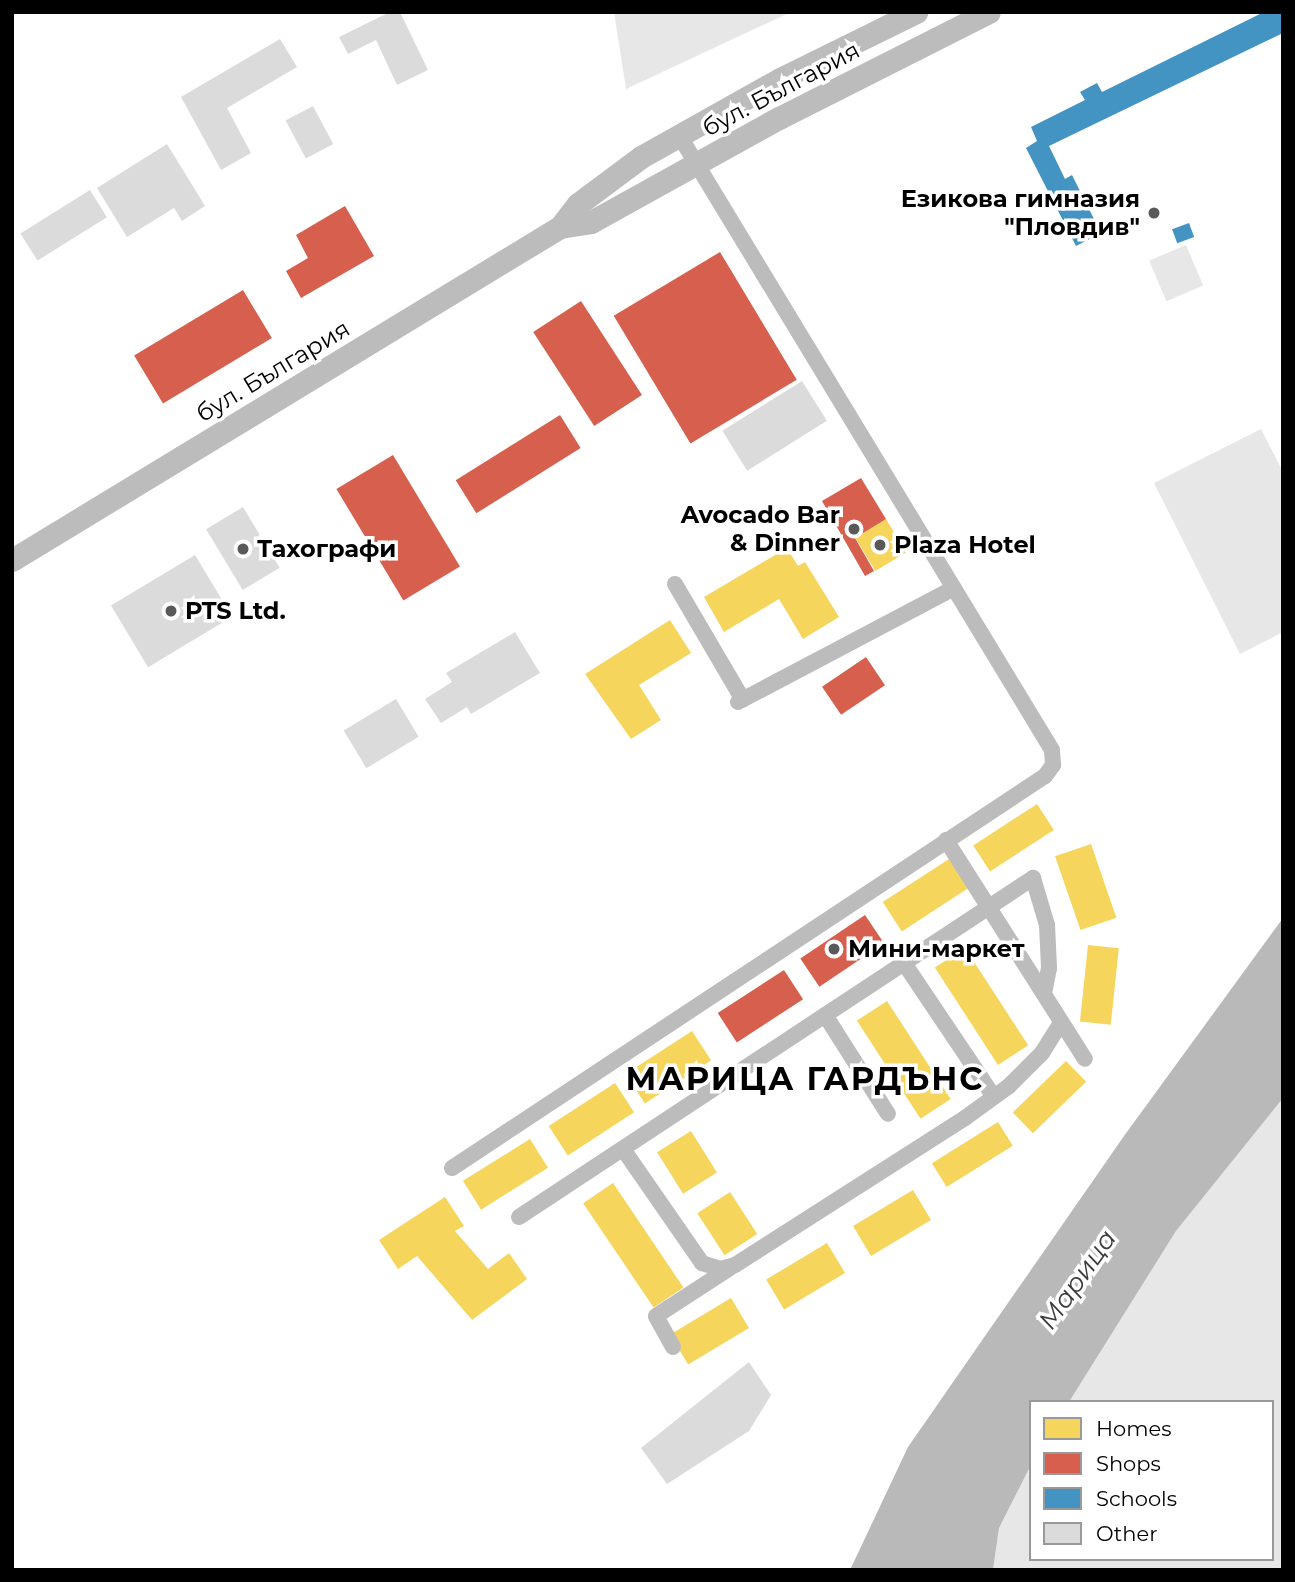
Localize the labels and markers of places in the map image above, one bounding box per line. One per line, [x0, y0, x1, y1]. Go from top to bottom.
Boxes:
place label: Езикова гимназия "Пловдив" [901, 185, 1140, 241]
marker: Езикова гимназия "Пловдив" [1146, 205, 1162, 221]
place label: Avocado Bar & Dinner [681, 501, 840, 557]
marker: Avocado Bar & Dinner [846, 521, 862, 537]
place label: Plaza Hotel [894, 531, 1036, 559]
place label: Тахографи [257, 535, 396, 563]
marker: Plaza Hotel [872, 537, 888, 553]
marker: Тахографи [235, 541, 251, 557]
place label: PTS Ltd. [185, 597, 286, 625]
marker: PTS Ltd. [163, 603, 179, 619]
place label: Мини-маркет [848, 935, 1025, 963]
marker: Мини-маркет [826, 941, 842, 957]

